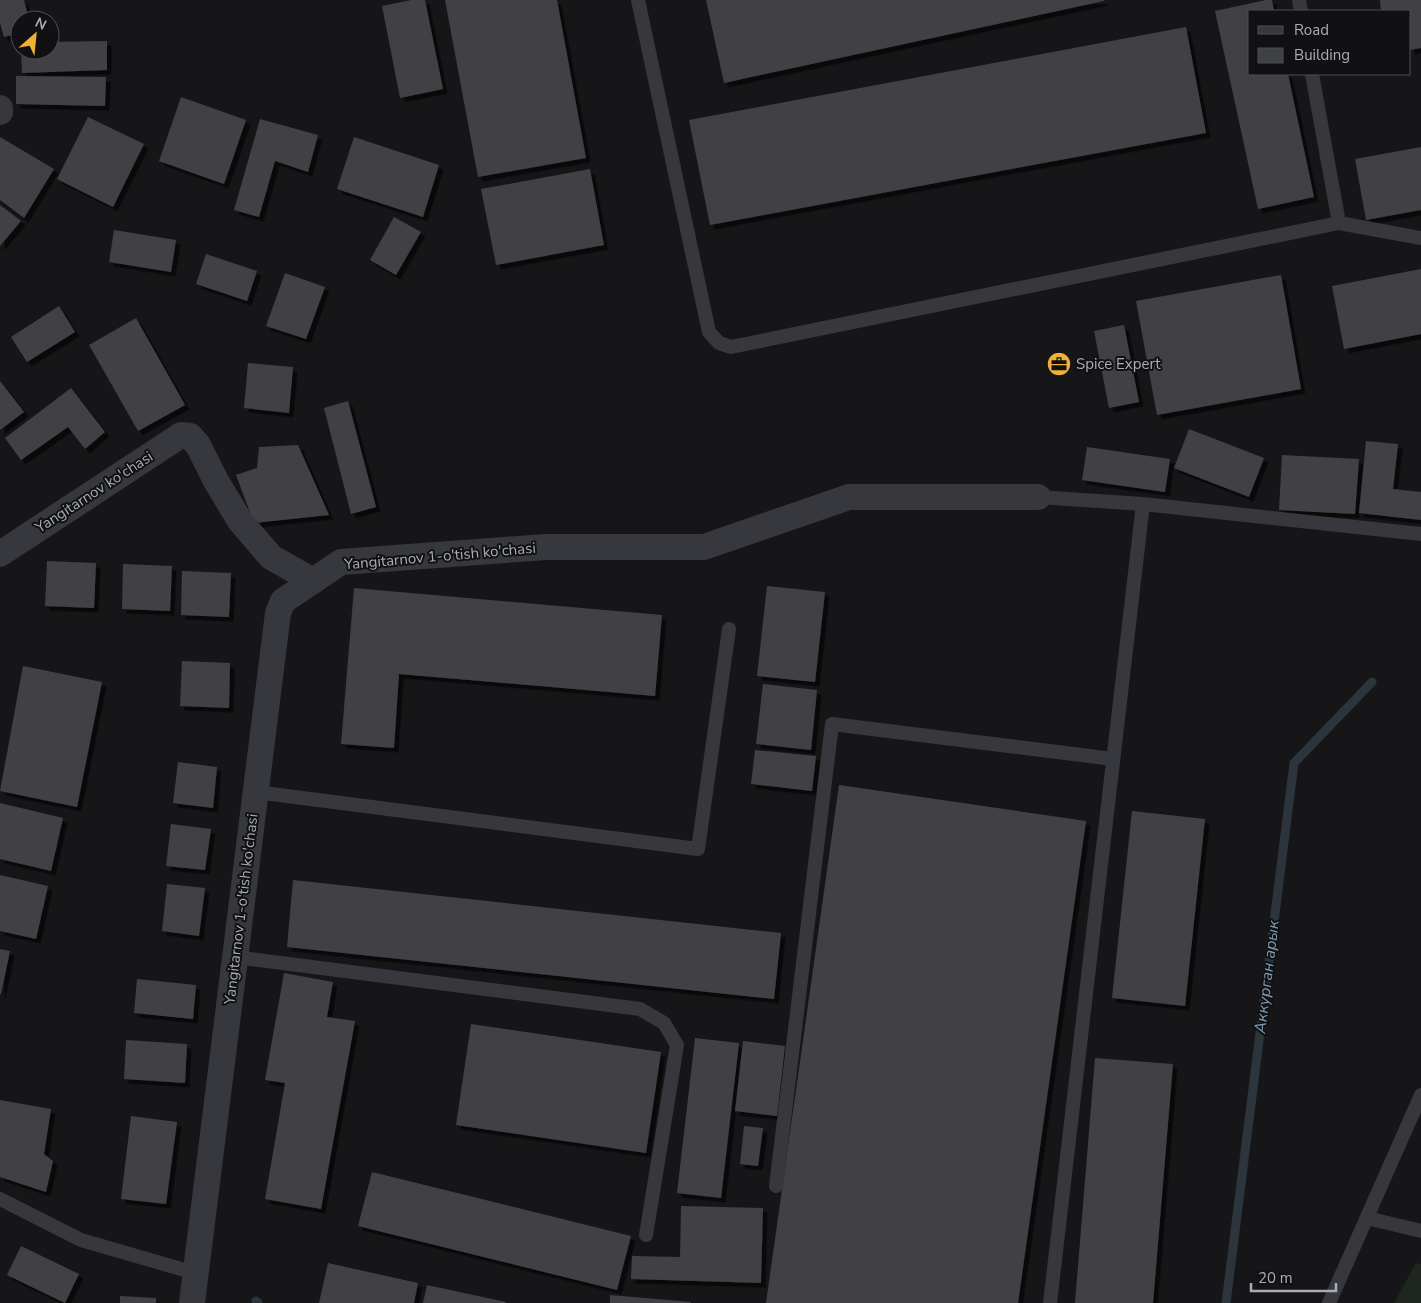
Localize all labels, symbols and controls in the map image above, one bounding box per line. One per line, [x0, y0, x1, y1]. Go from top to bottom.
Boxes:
north arrow [10, 10, 60, 60]
legend [1248, 10, 1411, 75]
text: N [32, 13, 50, 35]
text: Road [1294, 20, 1329, 40]
text: Building [1294, 45, 1350, 65]
office icon: Spice Expert [1046, 351, 1072, 377]
place label: Spice Expert [1076, 354, 1161, 374]
street label: Yangitarnov ko'chasi [30, 446, 157, 538]
street label: Yangitarnov 1-o'tish ko'chasi [342, 538, 537, 574]
street label: Yangitarnov 1-o'tish ko'chasi [219, 812, 263, 1007]
water label: Аккурган арык [1249, 919, 1285, 1036]
scale bar [1251, 1260, 1336, 1292]
text: 20 m [1258, 1268, 1293, 1288]

